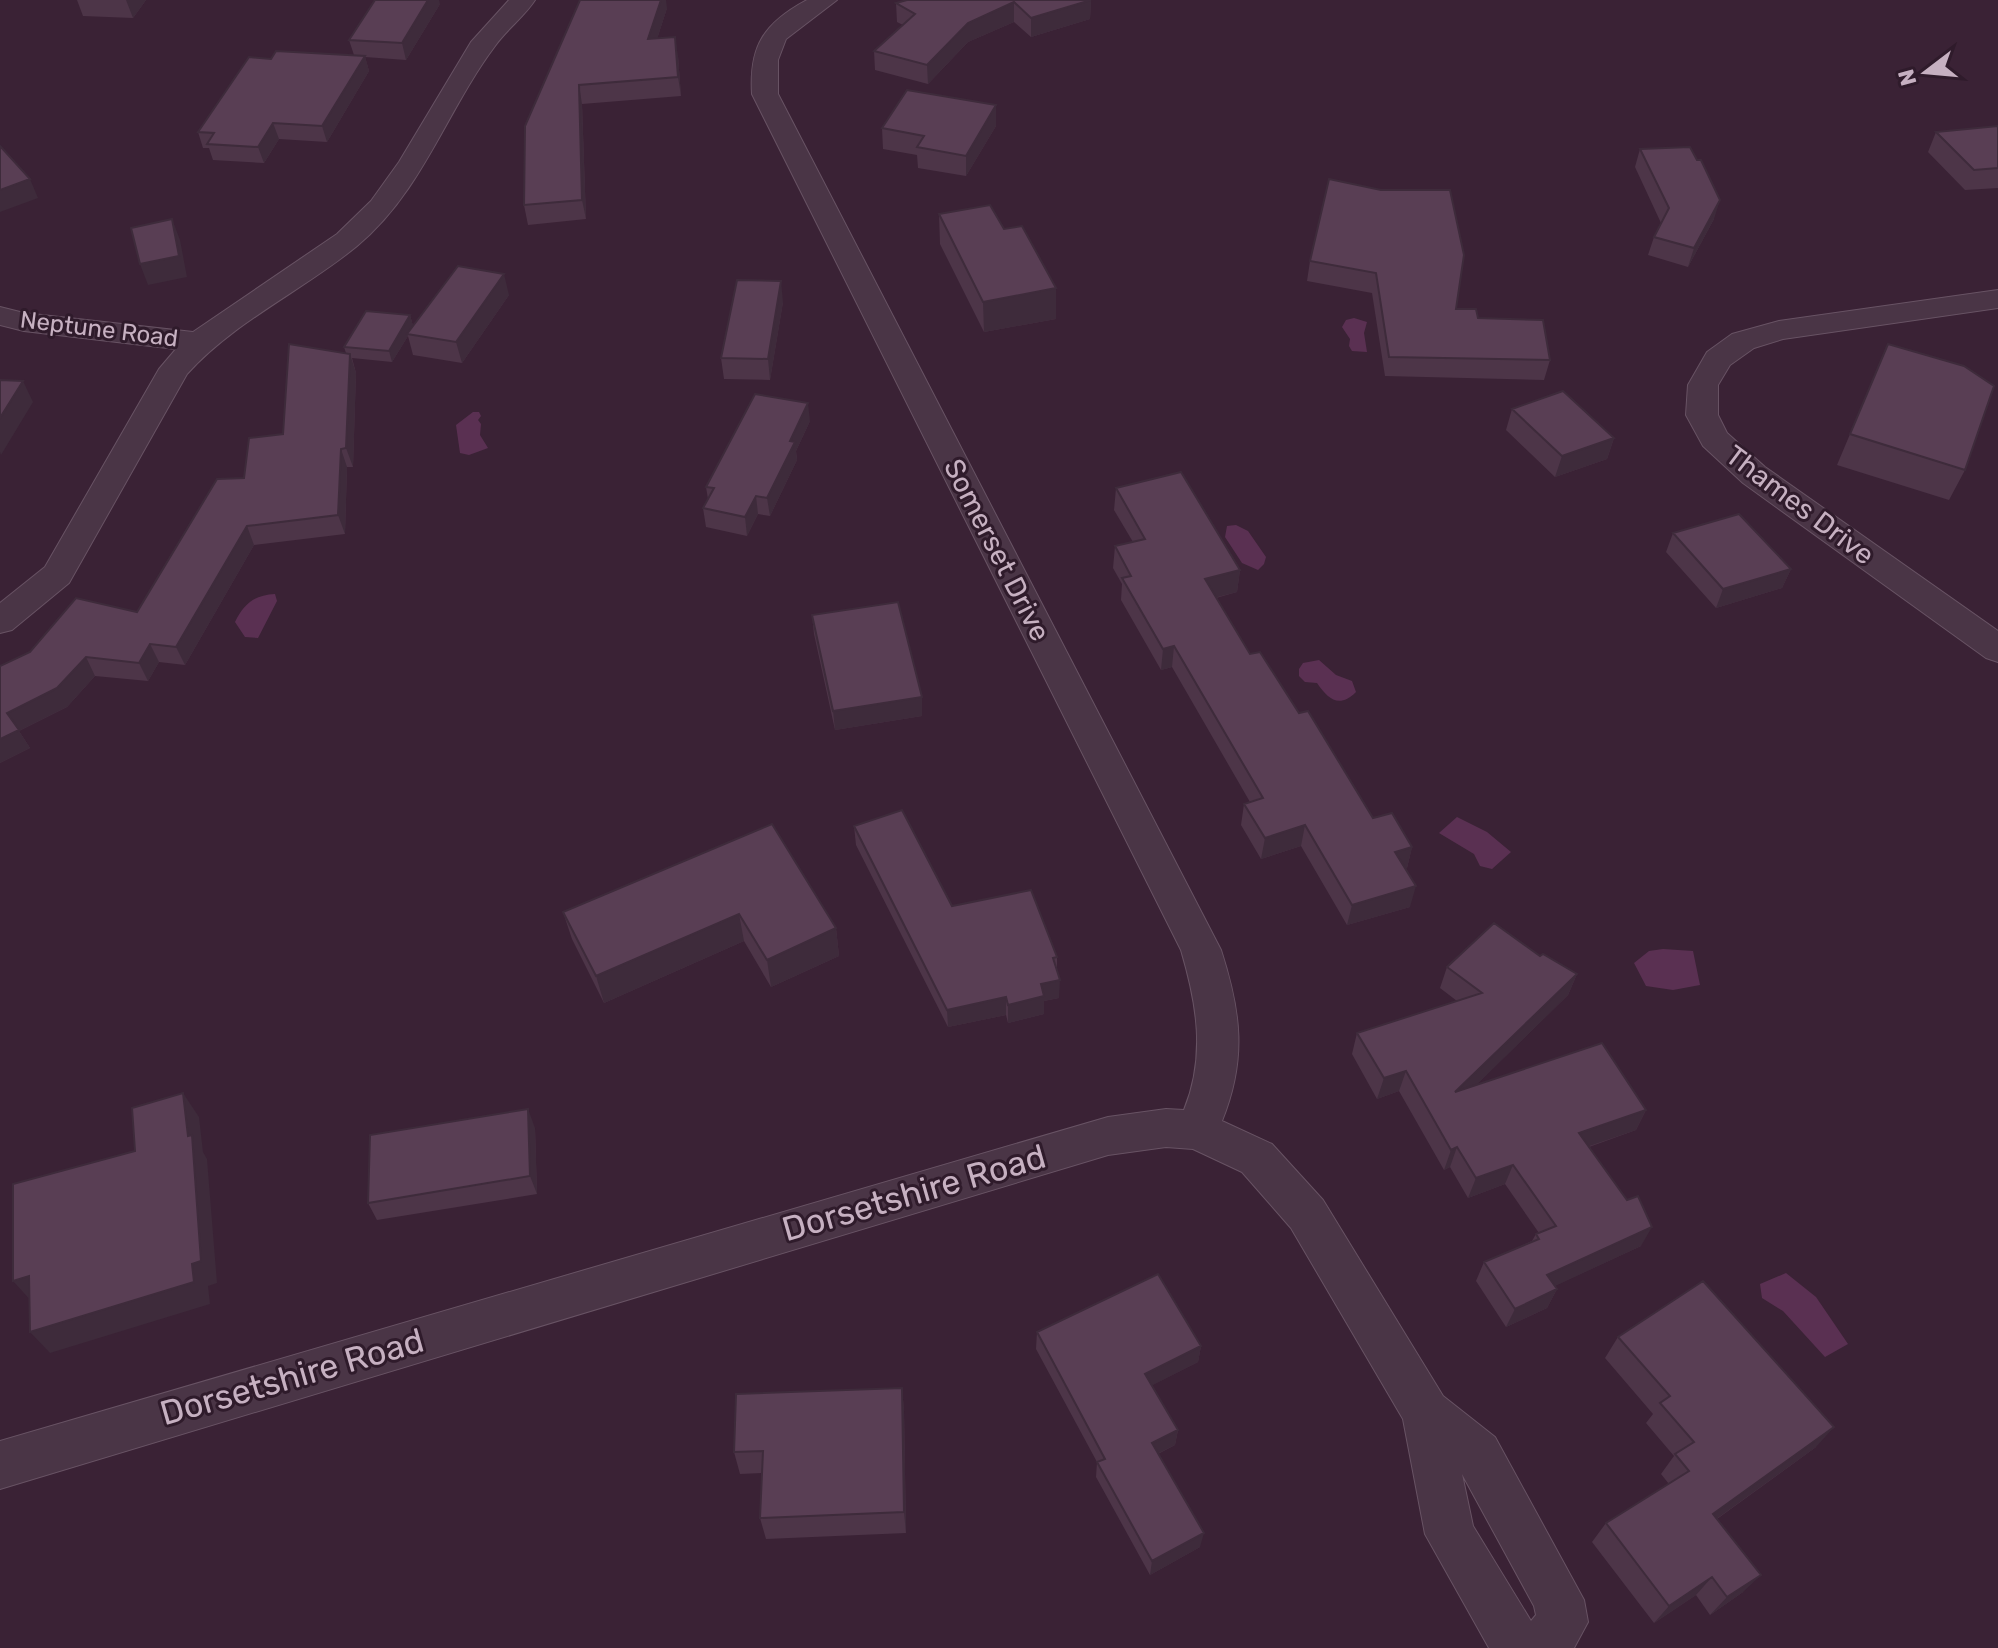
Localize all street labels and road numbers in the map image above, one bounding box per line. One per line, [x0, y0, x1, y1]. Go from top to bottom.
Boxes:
street label: Neptune Road [18, 305, 180, 353]
street label: Thames Drive [1719, 438, 1881, 572]
street label: Somerset Drive [937, 454, 1057, 646]
street label: Dorsetshire Road [778, 1136, 1050, 1250]
street label: Dorsetshire Road [156, 1320, 428, 1434]

